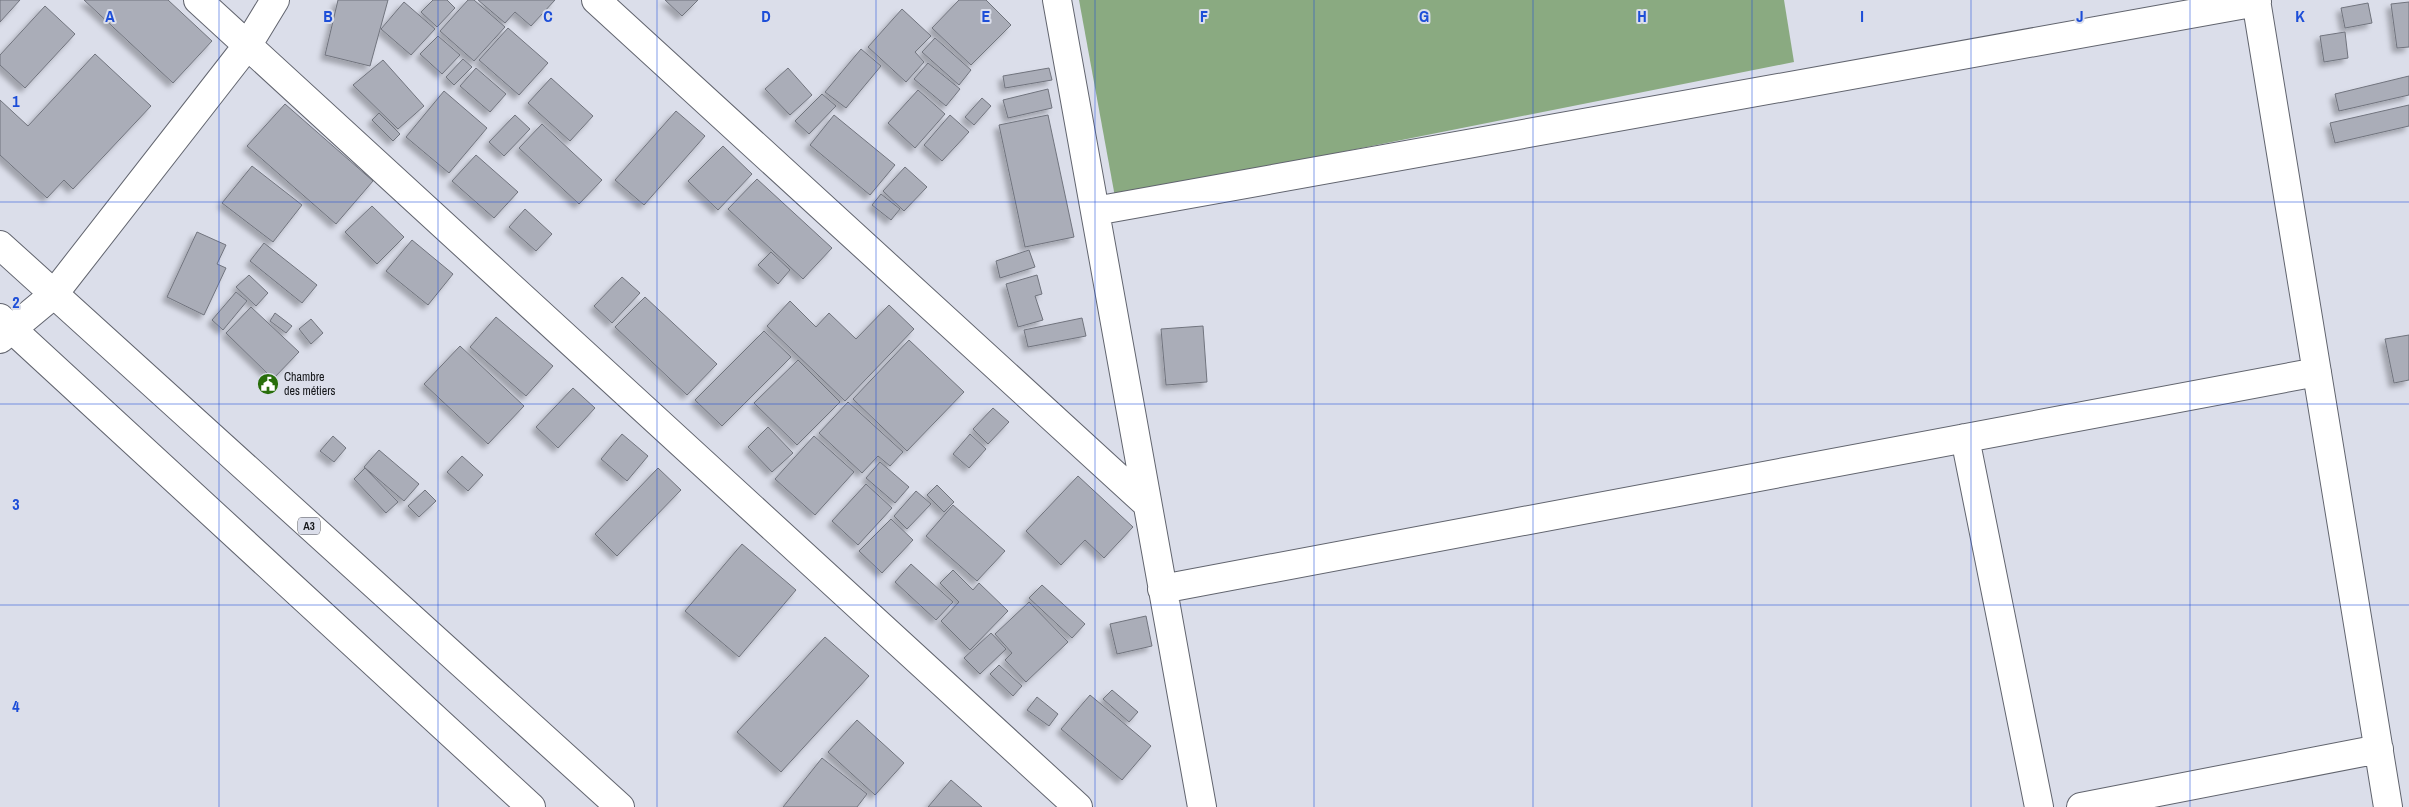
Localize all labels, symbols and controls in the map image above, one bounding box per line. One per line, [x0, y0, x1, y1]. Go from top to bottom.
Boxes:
text: A [105, 5, 115, 27]
text: B [323, 5, 333, 27]
text: C [543, 5, 553, 27]
text: D [761, 5, 771, 27]
text: E [982, 5, 991, 27]
text: F [1200, 5, 1208, 27]
text: G [1419, 5, 1429, 27]
text: H [1637, 5, 1647, 27]
text: I [1860, 5, 1864, 27]
text: J [2076, 5, 2084, 27]
text: K [2295, 5, 2305, 27]
text: 1 [12, 90, 20, 112]
text: 2 [12, 291, 20, 313]
place label: Chambre des métiers [284, 369, 335, 399]
public building icon: Chambre des métiers [256, 372, 280, 396]
text: 3 [12, 493, 20, 515]
road number: A3 [298, 518, 320, 534]
text: 4 [12, 695, 20, 717]

